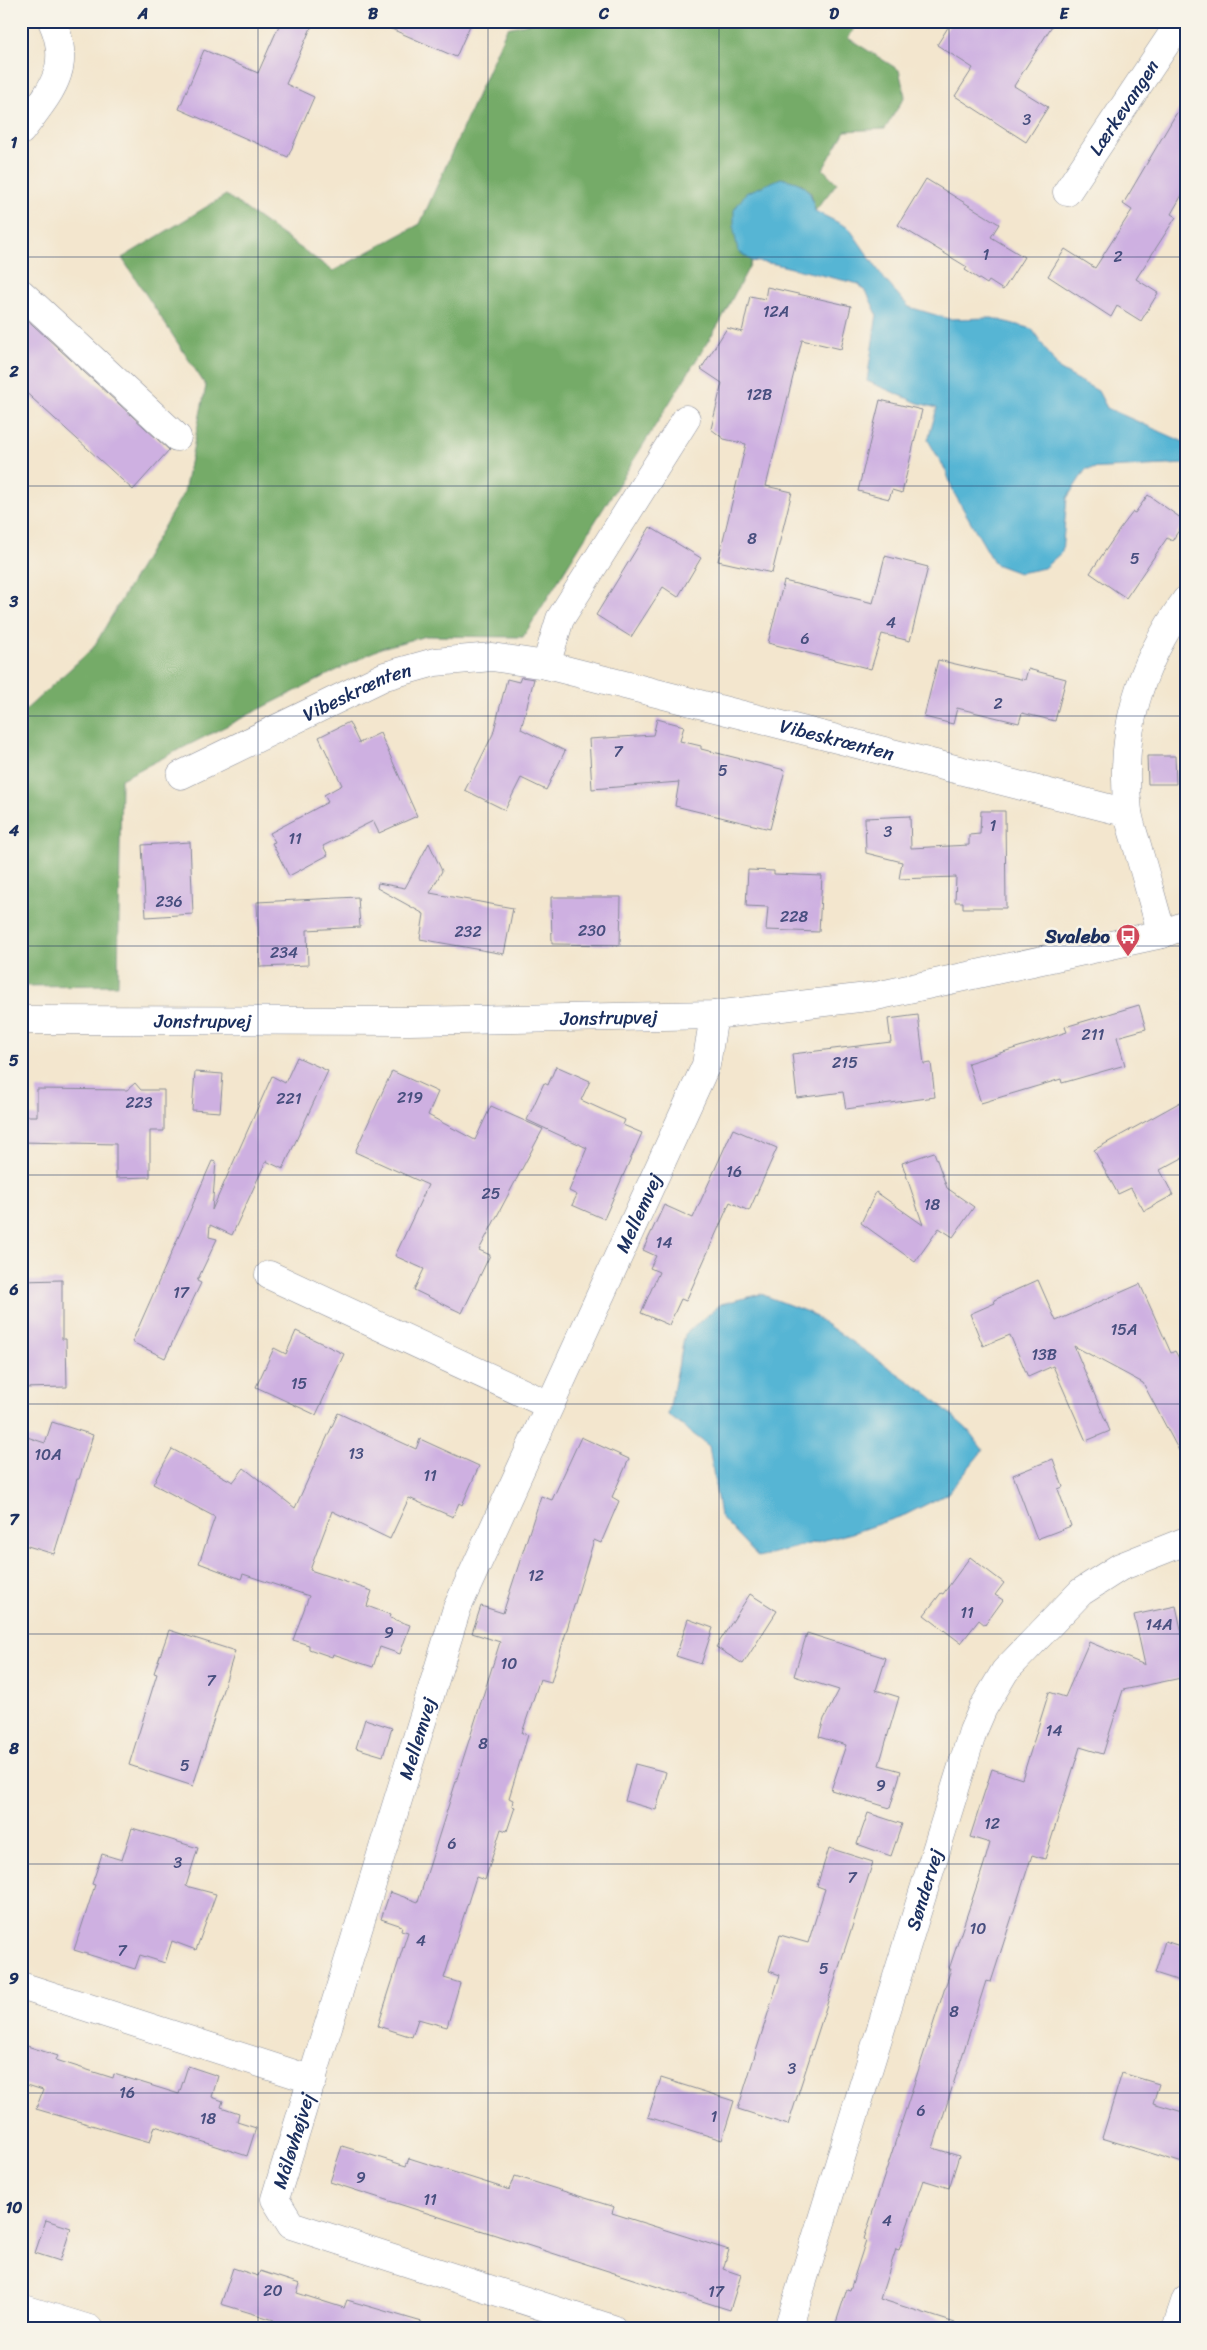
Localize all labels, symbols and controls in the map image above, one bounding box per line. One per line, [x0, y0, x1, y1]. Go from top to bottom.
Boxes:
text: A [137, 0, 148, 28]
text: B [368, 0, 379, 28]
text: C [598, 0, 610, 28]
text: D [829, 0, 839, 28]
text: E [1060, 0, 1070, 28]
street label: Lærkevangen [1080, 53, 1168, 162]
house number: 3 [1023, 105, 1032, 134]
text: 1 [11, 128, 18, 157]
house number: 1 [983, 240, 990, 269]
house number: 2 [1113, 242, 1123, 271]
house number: 12A [763, 297, 789, 326]
text: 2 [8, 357, 19, 386]
house number: 12B [746, 380, 772, 409]
house number: 8 [747, 524, 757, 553]
house number: 5 [1130, 544, 1140, 573]
text: 3 [9, 587, 19, 616]
house number: 4 [886, 608, 896, 637]
house number: 6 [800, 624, 810, 653]
street label: Vibeskrænten [297, 653, 415, 731]
house number: 2 [993, 689, 1003, 718]
street label: Vibeskrænten [776, 709, 898, 770]
house number: 7 [613, 737, 623, 766]
house number: 5 [718, 756, 728, 785]
house number: 1 [990, 811, 997, 840]
text: 4 [8, 816, 19, 845]
house number: 3 [884, 817, 893, 846]
house number: 11 [288, 824, 302, 853]
house number: 236 [155, 887, 183, 916]
house number: 228 [780, 902, 808, 931]
house number: 230 [578, 916, 606, 945]
house number: 232 [454, 917, 482, 946]
place label: Svalebo [1044, 920, 1111, 953]
bus stop icon: Svalebo [1115, 923, 1141, 957]
house number: 234 [270, 938, 298, 967]
street label: Jonstrupvej [559, 1000, 659, 1035]
street label: Jonstrupvej [153, 1004, 253, 1038]
house number: 211 [1082, 1020, 1105, 1049]
text: 5 [9, 1046, 19, 1075]
house number: 215 [832, 1048, 858, 1077]
house number: 219 [397, 1083, 423, 1112]
house number: 221 [276, 1084, 302, 1113]
house number: 223 [125, 1088, 153, 1117]
house number: 16 [726, 1157, 742, 1186]
street label: Mellemvej [606, 1167, 672, 1258]
house number: 25 [481, 1179, 501, 1208]
house number: 18 [924, 1190, 941, 1219]
house number: 14 [656, 1228, 672, 1257]
text: 6 [8, 1275, 19, 1304]
house number: 17 [173, 1278, 190, 1307]
house number: 15A [1110, 1315, 1138, 1344]
house number: 13B [1031, 1340, 1057, 1369]
house number: 15 [291, 1369, 308, 1398]
house number: 13 [348, 1439, 364, 1468]
house number: 10A [34, 1440, 62, 1469]
house number: 11 [423, 1461, 437, 1490]
text: 7 [9, 1505, 20, 1534]
house number: 12 [528, 1561, 544, 1590]
house number: 11 [960, 1598, 974, 1627]
house number: 14A [1145, 1610, 1173, 1639]
house number: 9 [384, 1618, 394, 1647]
house number: 10 [501, 1649, 517, 1678]
house number: 7 [206, 1666, 216, 1695]
street label: Mellemvej [389, 1692, 446, 1784]
house number: 14 [1046, 1716, 1062, 1745]
house number: 8 [478, 1729, 488, 1758]
text: 8 [8, 1734, 19, 1763]
house number: 5 [180, 1751, 190, 1780]
house number: 9 [876, 1771, 886, 1800]
house number: 12 [984, 1809, 1000, 1838]
house number: 6 [447, 1829, 457, 1858]
street label: Søndervej [896, 1844, 953, 1935]
house number: 3 [174, 1848, 183, 1877]
house number: 7 [847, 1863, 857, 1892]
house number: 10 [970, 1914, 986, 1943]
house number: 4 [416, 1926, 426, 1955]
house number: 7 [117, 1936, 127, 1965]
house number: 5 [819, 1954, 829, 1983]
text: 9 [9, 1964, 19, 1993]
house number: 8 [949, 1997, 959, 2026]
house number: 3 [788, 2054, 797, 2083]
house number: 16 [119, 2078, 135, 2107]
street label: Måløvhøjvej [263, 2087, 324, 2193]
house number: 6 [916, 2096, 926, 2125]
house number: 1 [711, 2102, 718, 2131]
house number: 18 [200, 2104, 217, 2133]
house number: 9 [356, 2163, 366, 2192]
house number: 11 [423, 2185, 437, 2214]
text: 10 [6, 2193, 22, 2222]
house number: 4 [882, 2206, 892, 2235]
house number: 20 [263, 2276, 283, 2305]
house number: 17 [708, 2277, 725, 2306]

